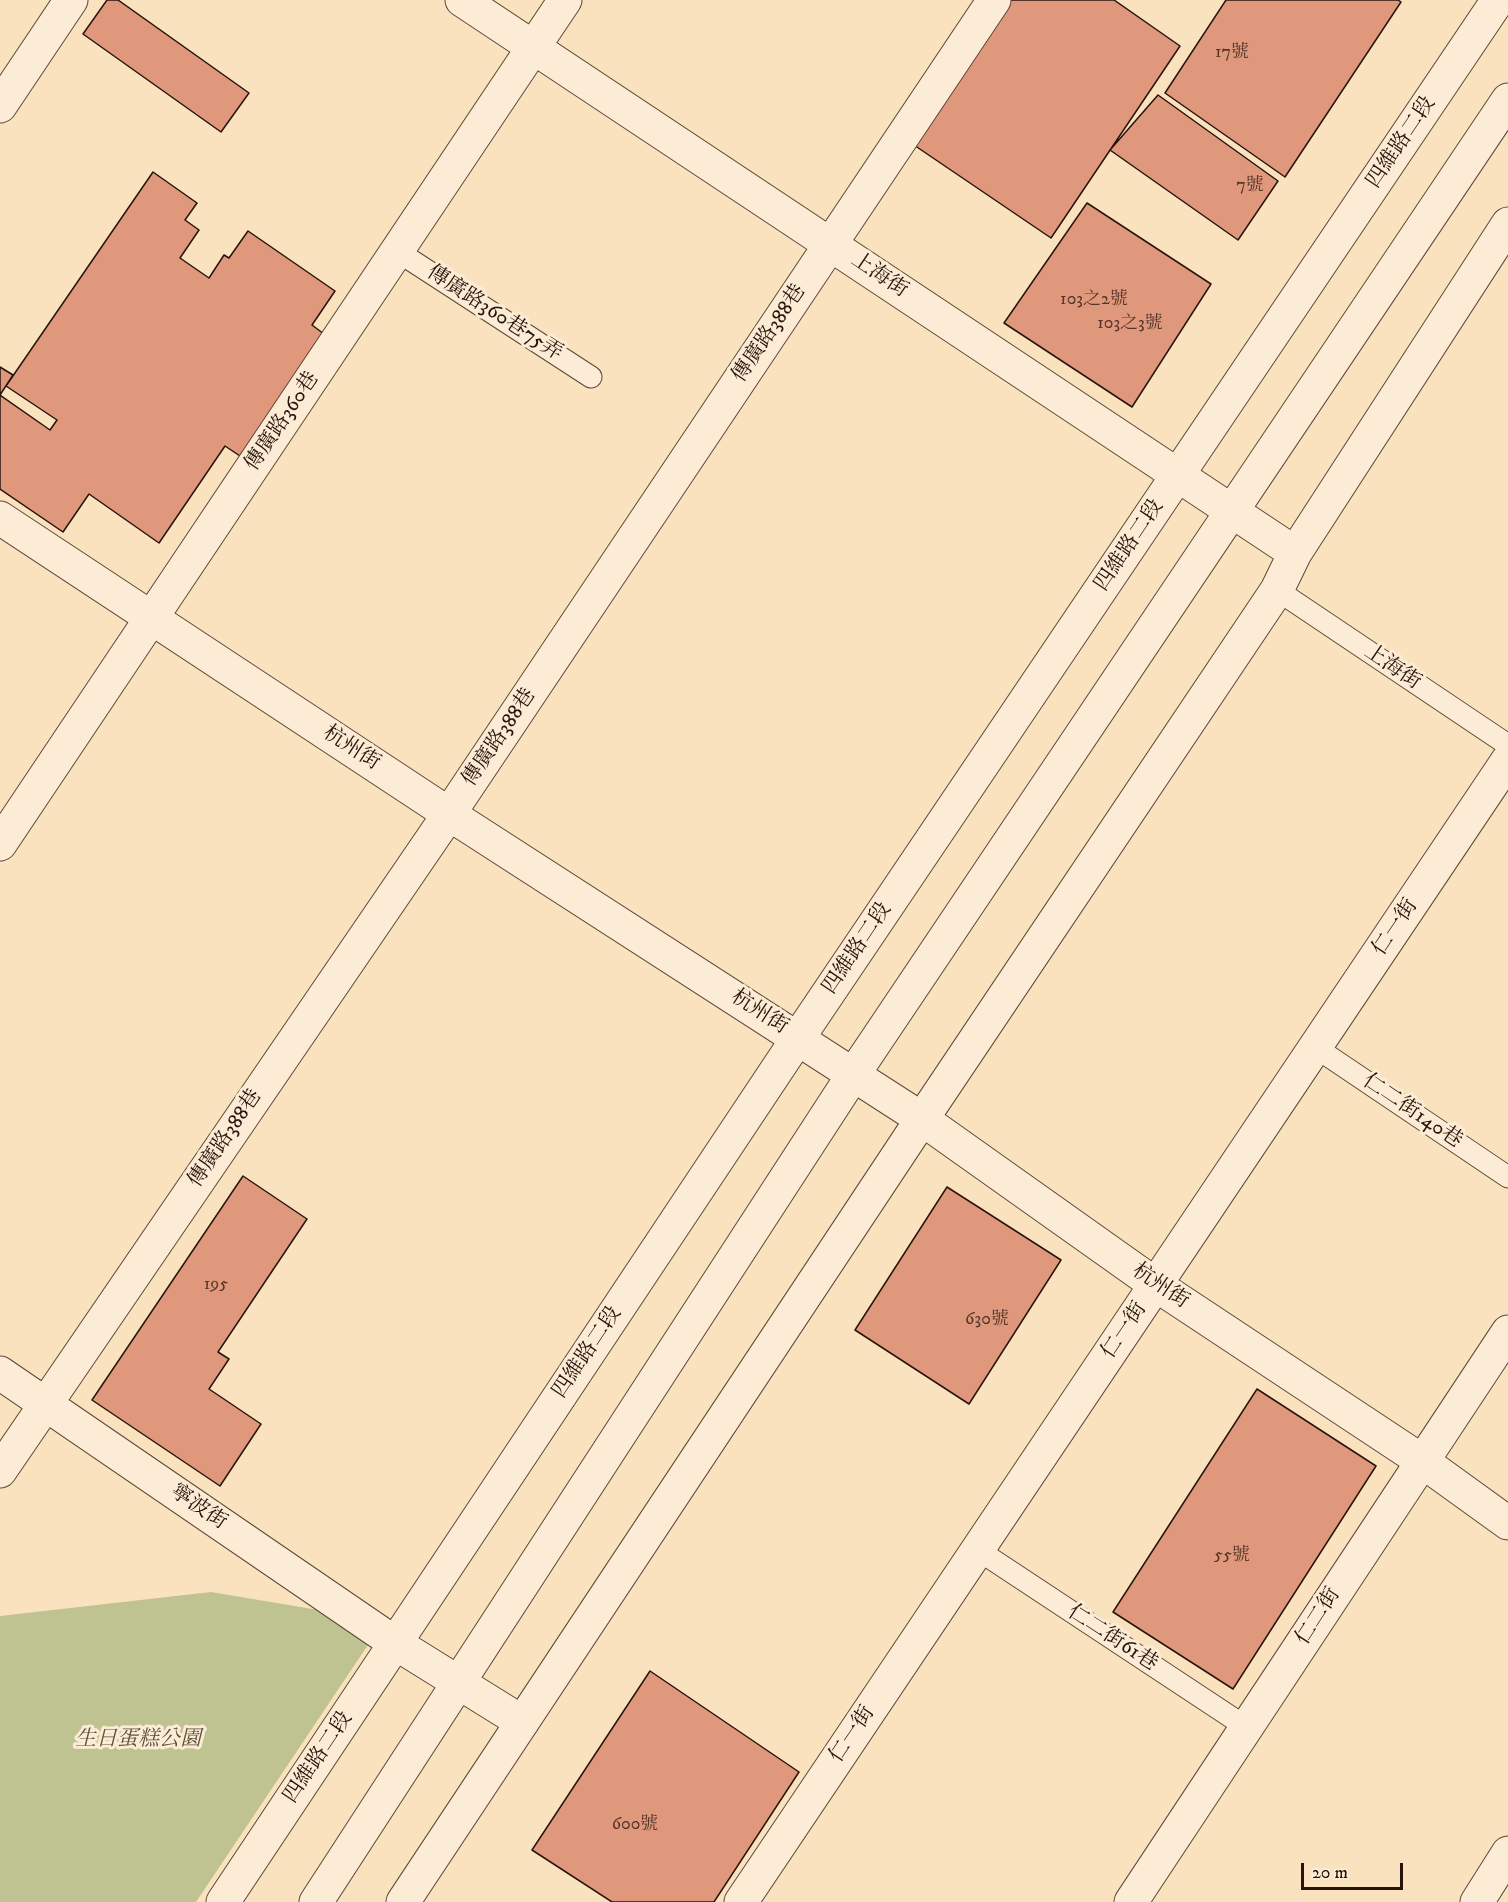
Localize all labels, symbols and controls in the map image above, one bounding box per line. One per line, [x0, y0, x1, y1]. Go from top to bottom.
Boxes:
house number: 17號 [1215, 42, 1249, 64]
street label: 四維路二段 [1362, 92, 1442, 194]
house number: 7號 [1236, 175, 1264, 197]
street label: 上海街 [846, 248, 912, 304]
street label: 傳廣路360巷75弄 [422, 261, 566, 367]
street label: 傳廣路388巷 [728, 280, 812, 388]
house number: 103之2號 [1060, 289, 1128, 311]
house number: 103之3號 [1097, 313, 1163, 335]
street label: 傳廣路360巷 [241, 368, 325, 476]
street label: 四維路二段 [1090, 495, 1170, 597]
street label: 上海街 [1359, 640, 1425, 696]
street label: 傳廣路388巷 [458, 684, 542, 792]
street label: 杭州街 [318, 721, 384, 777]
street label: 仁一街 [1368, 895, 1424, 961]
street label: 四維路二段 [818, 898, 898, 1000]
street label: 杭州街 [726, 985, 792, 1041]
street label: 仁二街140巷 [1357, 1069, 1467, 1155]
street label: 傳廣路388巷 [184, 1085, 268, 1193]
street label: 杭州街 [1127, 1259, 1193, 1315]
house number: 195 [204, 1274, 228, 1296]
street label: 仁一街 [1097, 1298, 1153, 1364]
street label: 四維路二段 [548, 1302, 628, 1404]
house number: 630號 [965, 1309, 1009, 1331]
street label: 寧波街 [165, 1480, 231, 1536]
house number: 55號 [1214, 1545, 1250, 1567]
street label: 仁二街 [1291, 1584, 1347, 1650]
street label: 仁二街61巷 [1062, 1601, 1162, 1677]
street label: 仁一街 [825, 1702, 881, 1768]
street label: 四維路二段 [279, 1707, 359, 1809]
park label: 生日蛋糕公園 [75, 1728, 201, 1754]
house number: 600號 [612, 1814, 658, 1836]
scale bar [1304, 1851, 1406, 1889]
text: 20 m [1312, 1862, 1348, 1884]

